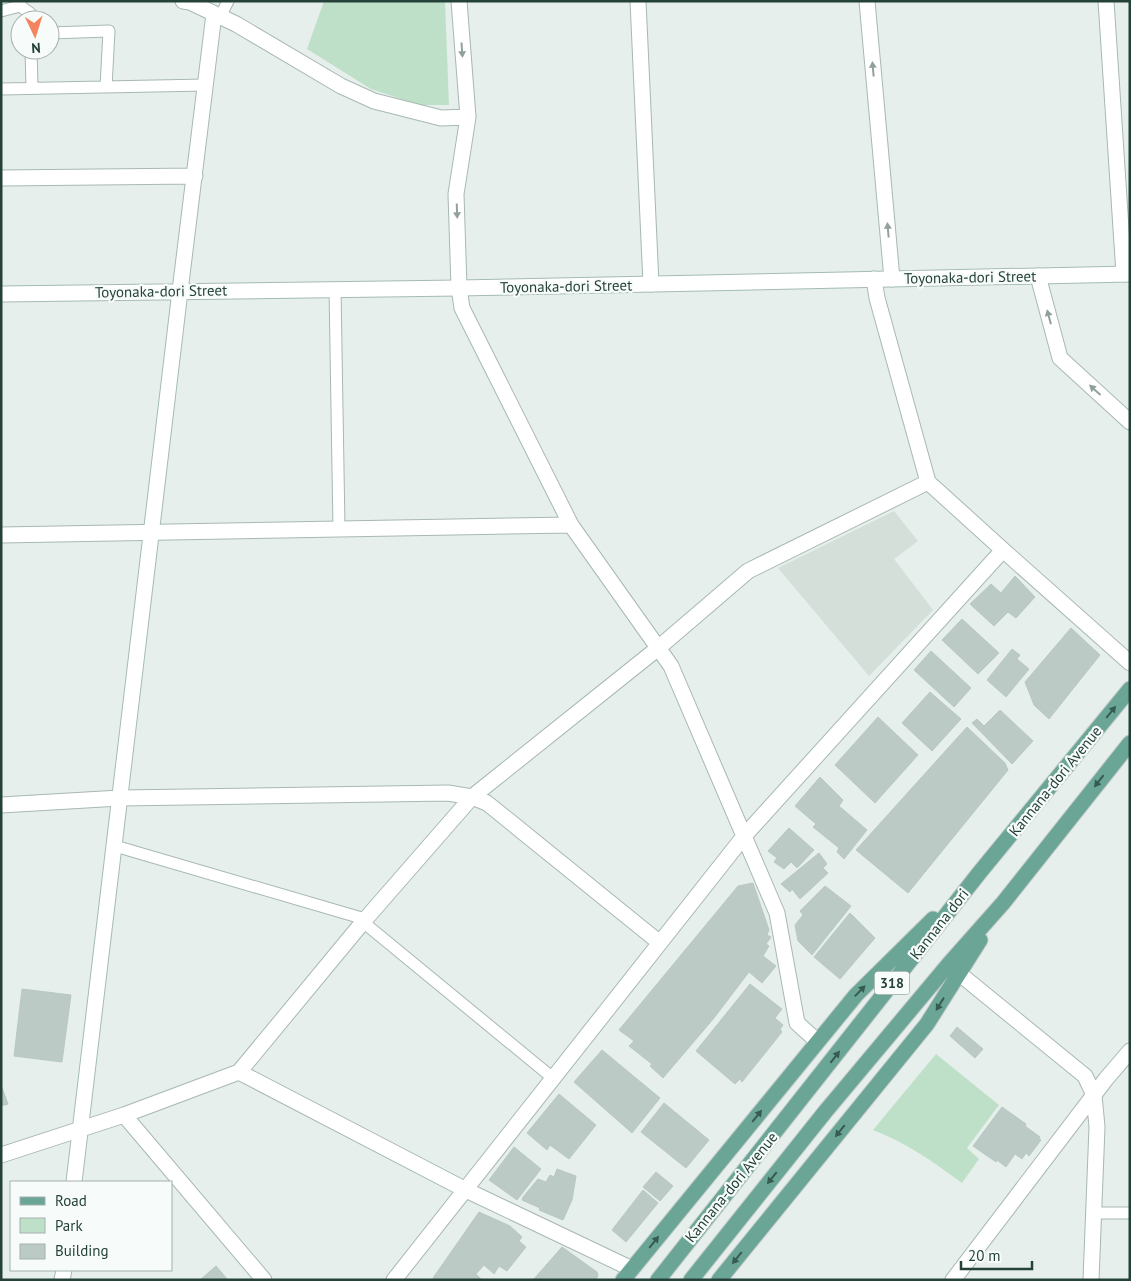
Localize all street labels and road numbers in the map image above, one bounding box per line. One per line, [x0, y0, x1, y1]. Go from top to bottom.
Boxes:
street label: Toyonaka-dori Street [904, 266, 1036, 288]
street label: Toyonaka-dori Street [500, 275, 632, 297]
street label: Toyonaka-dori Street [95, 280, 227, 302]
street label: Kannana-dori Avenue [1005, 722, 1105, 840]
street label: Kannana dori [905, 885, 973, 963]
road number: 318 [874, 971, 910, 994]
street label: Kannana-dori Avenue [681, 1128, 781, 1246]

